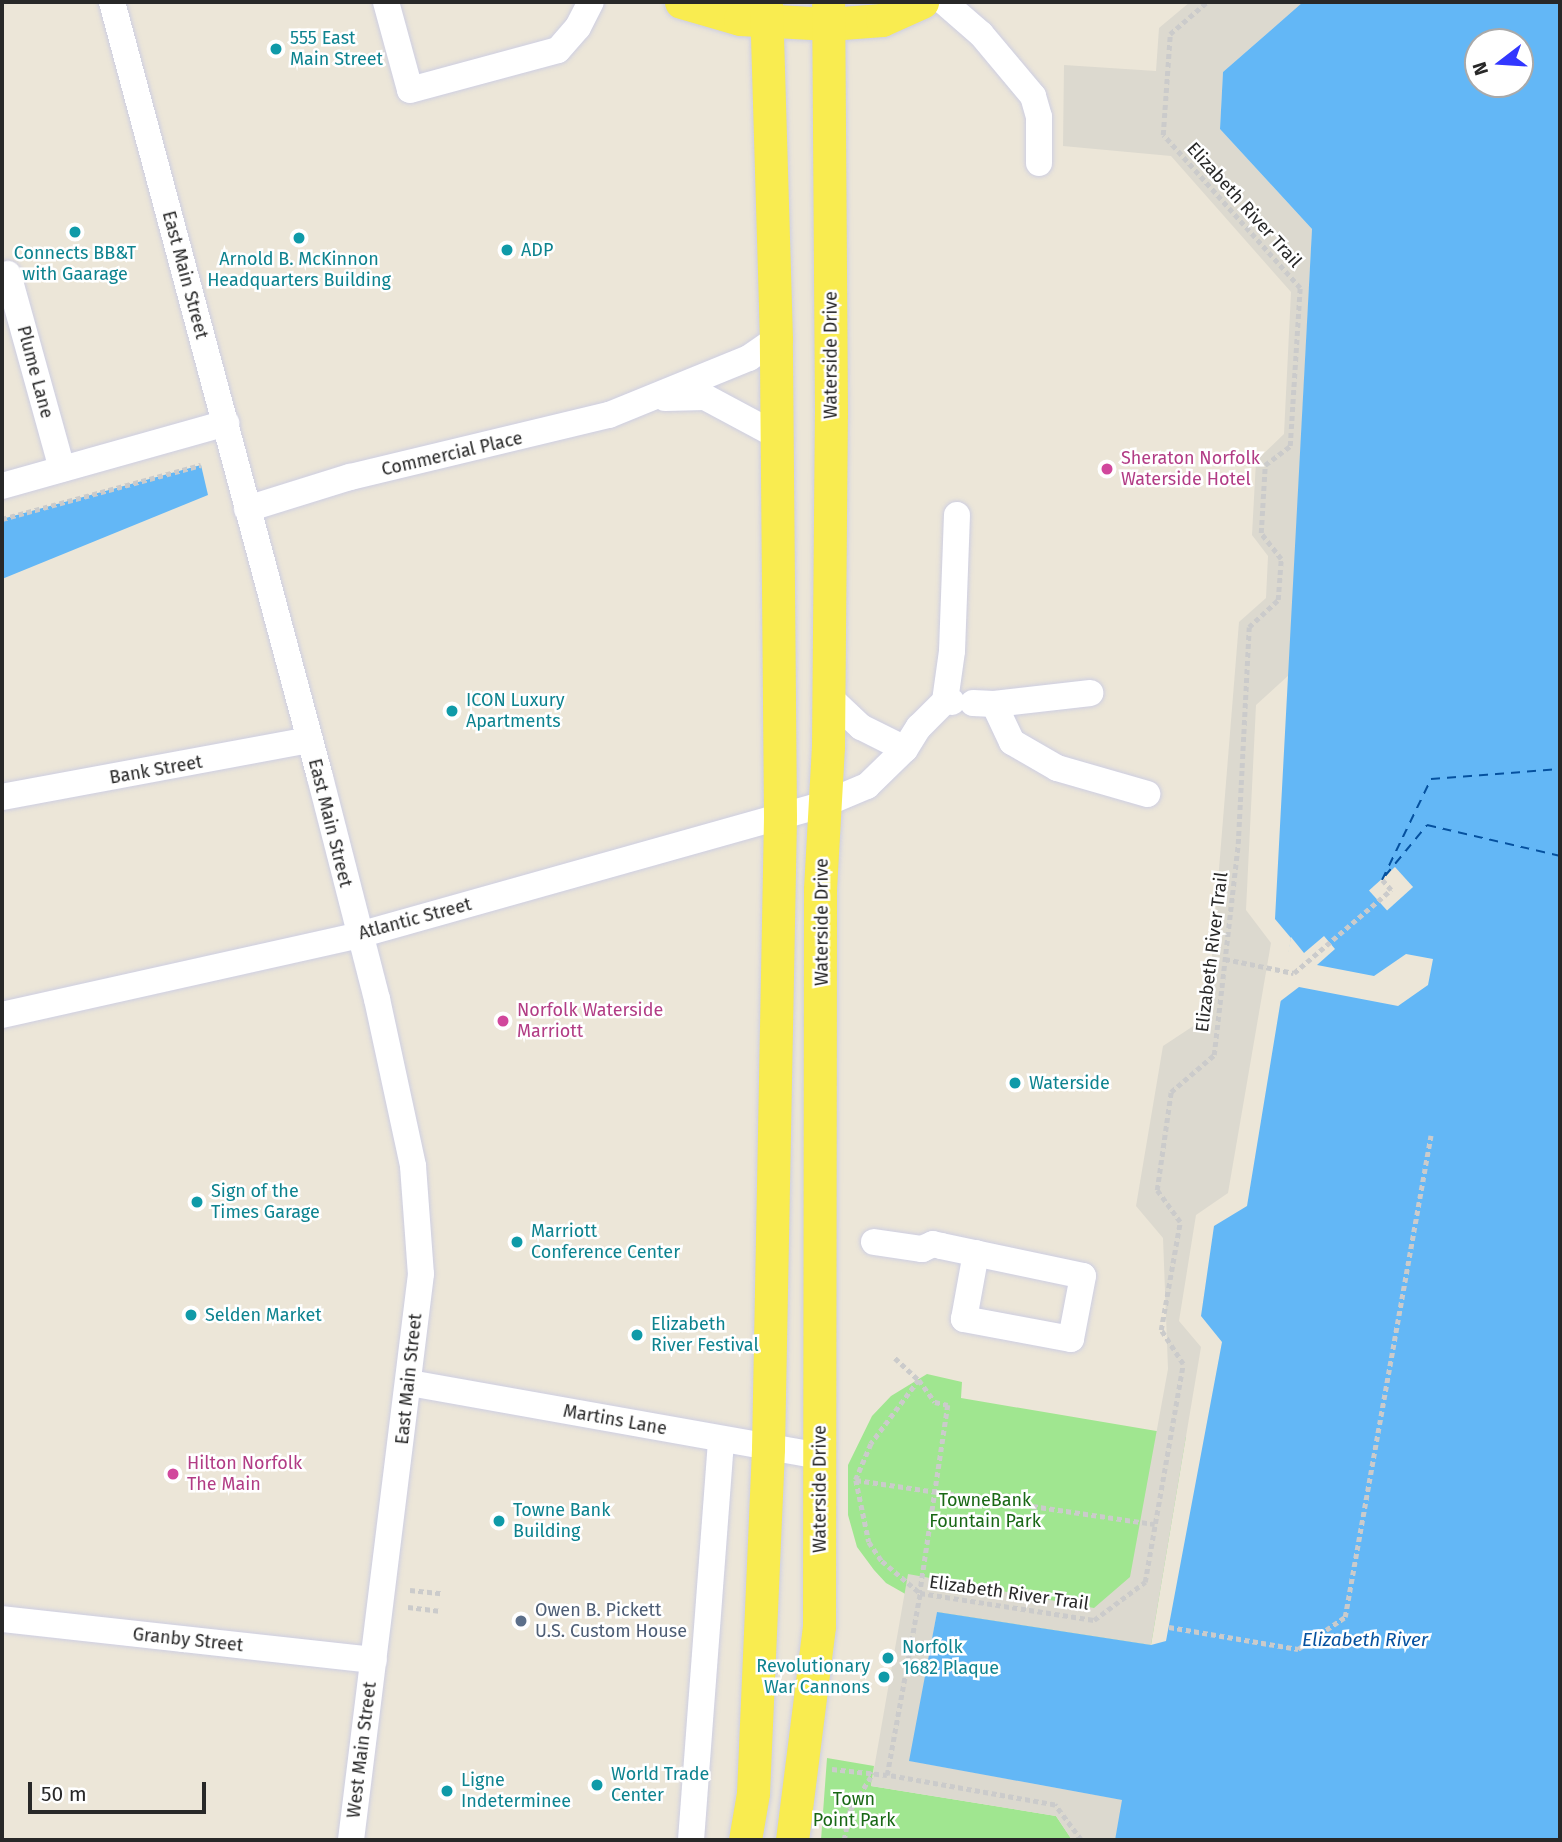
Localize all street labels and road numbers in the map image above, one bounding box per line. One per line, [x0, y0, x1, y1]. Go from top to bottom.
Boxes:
street label: Elizabeth River Trail [1182, 138, 1306, 272]
street label: East Main Street [158, 209, 212, 341]
street label: Waterside Drive [820, 291, 842, 419]
street label: Plume Lane [12, 323, 58, 421]
street label: Commercial Place [379, 427, 525, 481]
street label: Bank Street [108, 751, 204, 789]
street label: East Main Street [304, 756, 356, 890]
street label: Waterside Drive [811, 858, 833, 986]
street label: Elizabeth River Trail [1191, 871, 1233, 1033]
street label: Atlantic Street [356, 894, 474, 944]
street label: East Main Street [391, 1312, 427, 1446]
street label: Martins Lane [561, 1400, 669, 1440]
street label: Waterside Drive [809, 1425, 831, 1553]
street label: Elizabeth River Trail [928, 1571, 1090, 1615]
street label: Granby Street [132, 1623, 244, 1657]
street label: West Main Street [343, 1681, 381, 1819]

